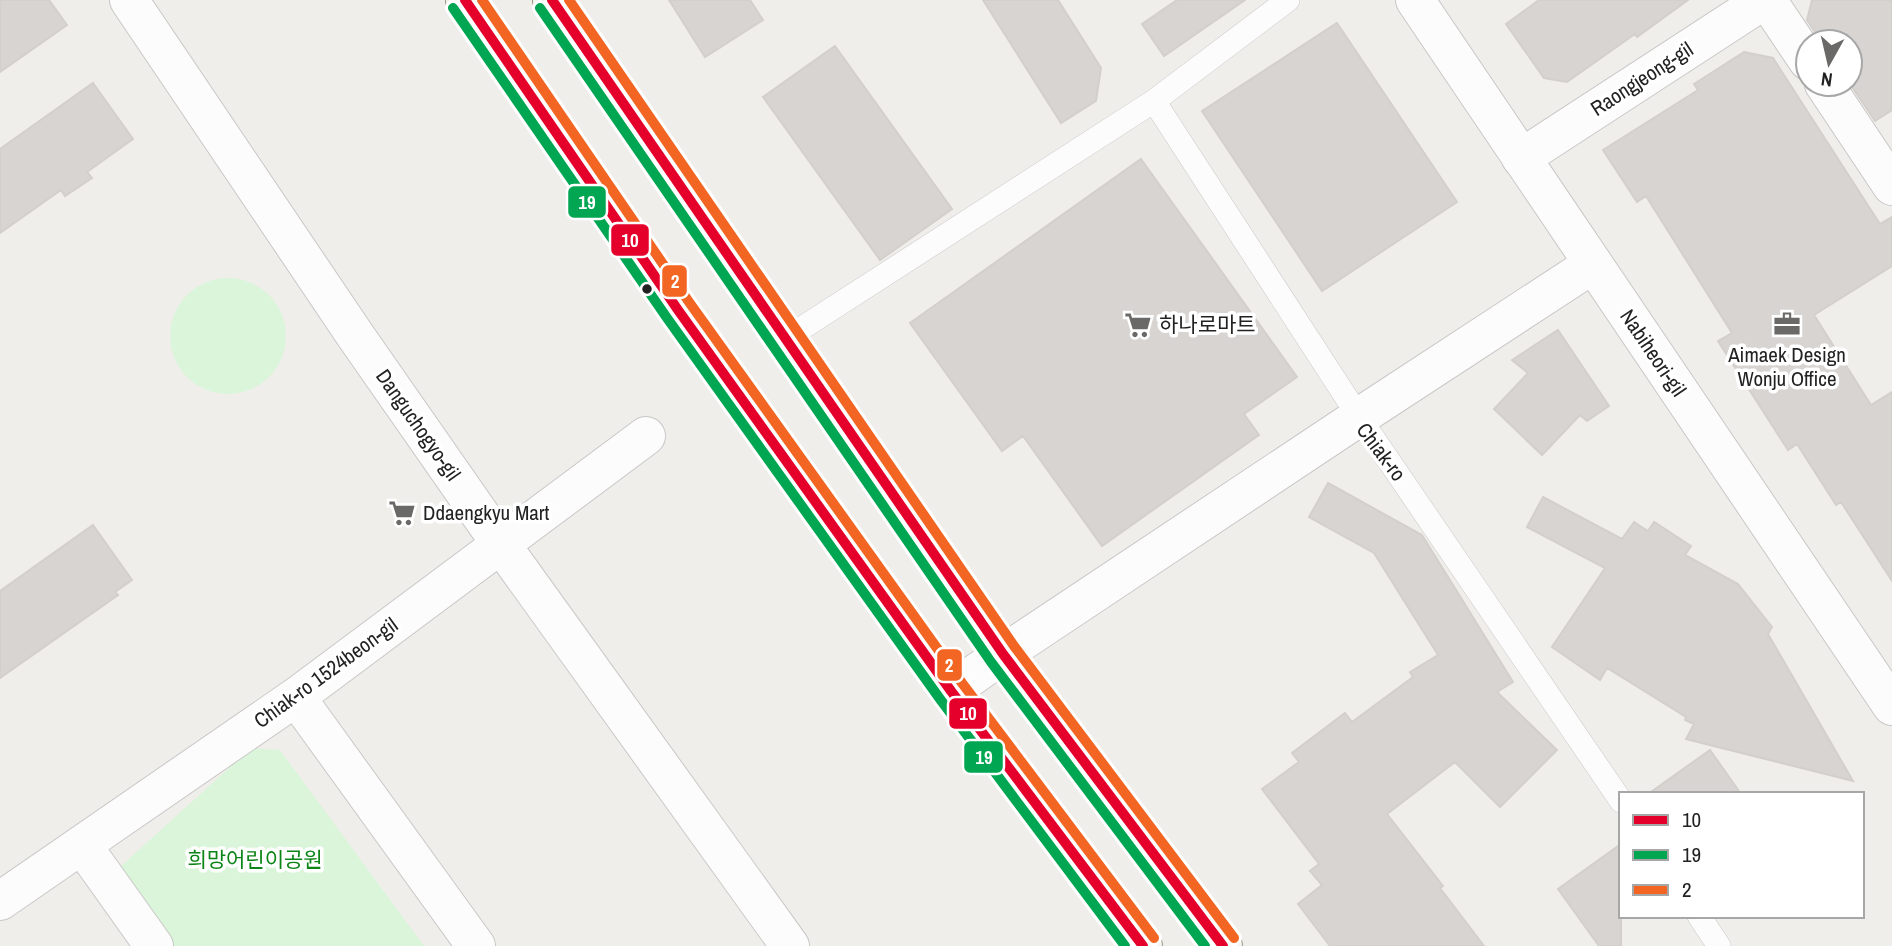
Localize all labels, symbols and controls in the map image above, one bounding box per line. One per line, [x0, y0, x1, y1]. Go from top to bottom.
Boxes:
north arrow [1794, 28, 1864, 98]
street label: Raongjeong-gil [1585, 35, 1699, 123]
text: N [1819, 66, 1834, 93]
line badge: 19 [567, 185, 607, 219]
text: 19 [578, 189, 596, 215]
line badge: 10 [610, 223, 650, 257]
text: 10 [621, 227, 639, 253]
line badge: 2 [661, 264, 688, 298]
text: 2 [671, 268, 680, 294]
unlabelled marker [640, 282, 654, 296]
street label: Nabiheori-gil [1614, 303, 1693, 402]
office icon: Aimaek Design Wonju Office [1772, 309, 1802, 339]
supermarket icon: 하나로마트 [1123, 310, 1153, 340]
place label: 하나로마트 [1159, 310, 1256, 339]
place label: Aimaek Design Wonju Office [1727, 340, 1846, 393]
street label: Danguchogyo-gil [369, 363, 468, 486]
street label: Chiak-ro [1350, 417, 1413, 487]
supermarket icon: Ddaengkyu Mart [387, 498, 417, 528]
place label: Ddaengkyu Mart [423, 498, 550, 527]
street label: Chiak-ro 1524beon-gil [248, 611, 404, 735]
line badge: 2 [936, 648, 963, 682]
text: 2 [945, 652, 954, 678]
line badge: 10 [948, 697, 988, 730]
text: 10 [959, 700, 977, 726]
line badge: 19 [963, 740, 1004, 774]
text: 19 [975, 744, 993, 770]
legend [1619, 792, 1864, 918]
text: 10 [1682, 805, 1701, 834]
text: 19 [1682, 840, 1701, 869]
park label: 희망어린이공원 [187, 845, 323, 874]
text: 2 [1682, 875, 1692, 904]

